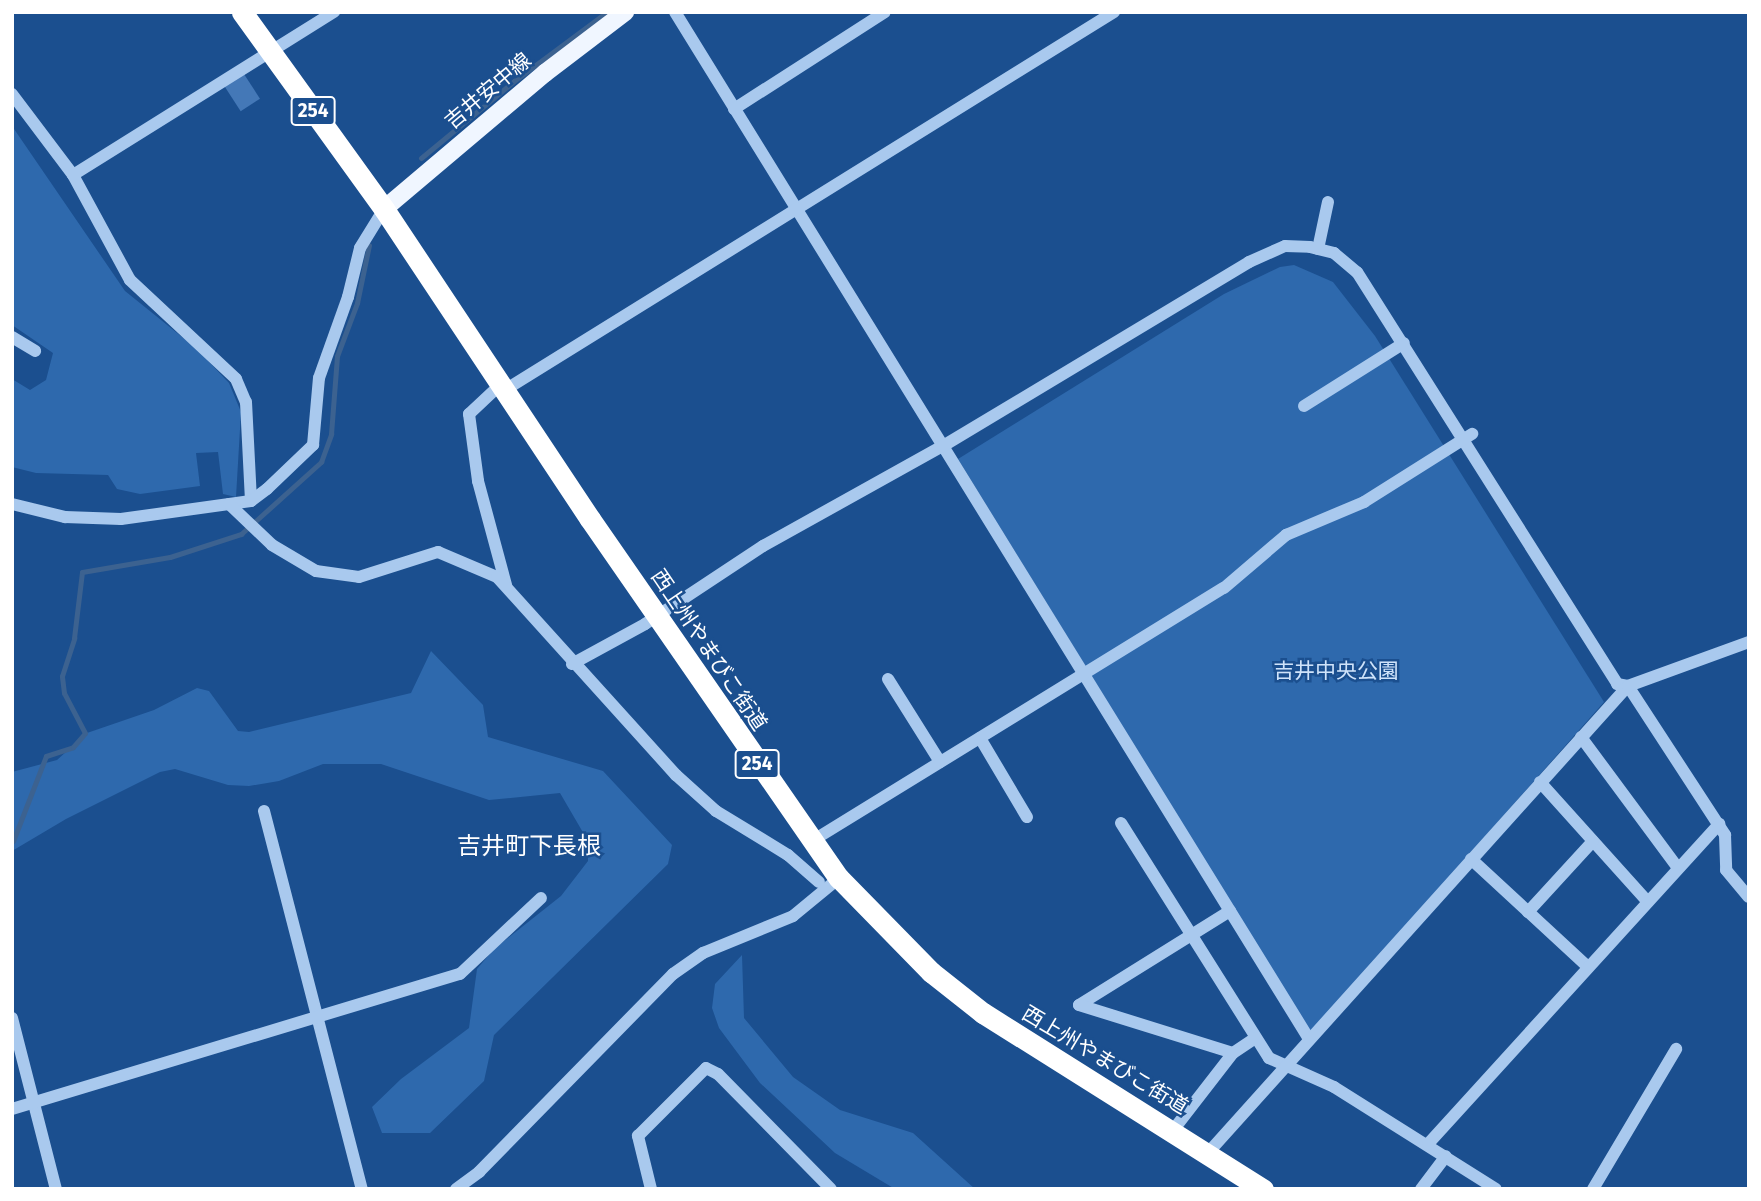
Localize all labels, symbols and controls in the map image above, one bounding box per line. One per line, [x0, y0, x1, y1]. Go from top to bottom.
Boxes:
street label: 吉井安中線 [440, 48, 536, 134]
road number: 254 [290, 96, 336, 127]
street label: 西上州やまびこ街道 [646, 565, 772, 735]
park label: 吉井中央公園 [1273, 658, 1399, 684]
road number: 254 [734, 748, 780, 779]
district label: 吉井町下長根 [457, 833, 601, 861]
street label: 西上州やまびこ街道 [1018, 1001, 1192, 1119]

